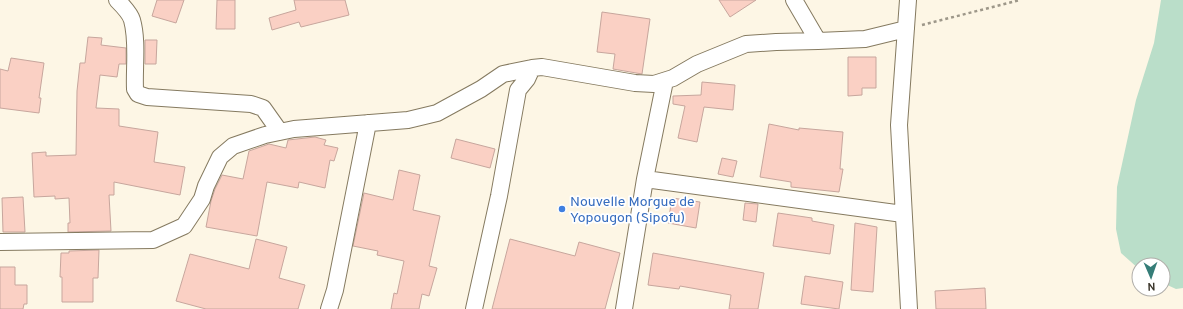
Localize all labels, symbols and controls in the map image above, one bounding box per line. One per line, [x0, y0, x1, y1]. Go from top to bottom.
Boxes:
place label: Nouvelle Morgue de Yopougon (Sipofu) [570, 194, 695, 227]
marker: Nouvelle Morgue de Yopougon (Sipofu) [557, 204, 567, 214]
north arrow [1131, 257, 1171, 297]
text: N [1147, 279, 1156, 293]

